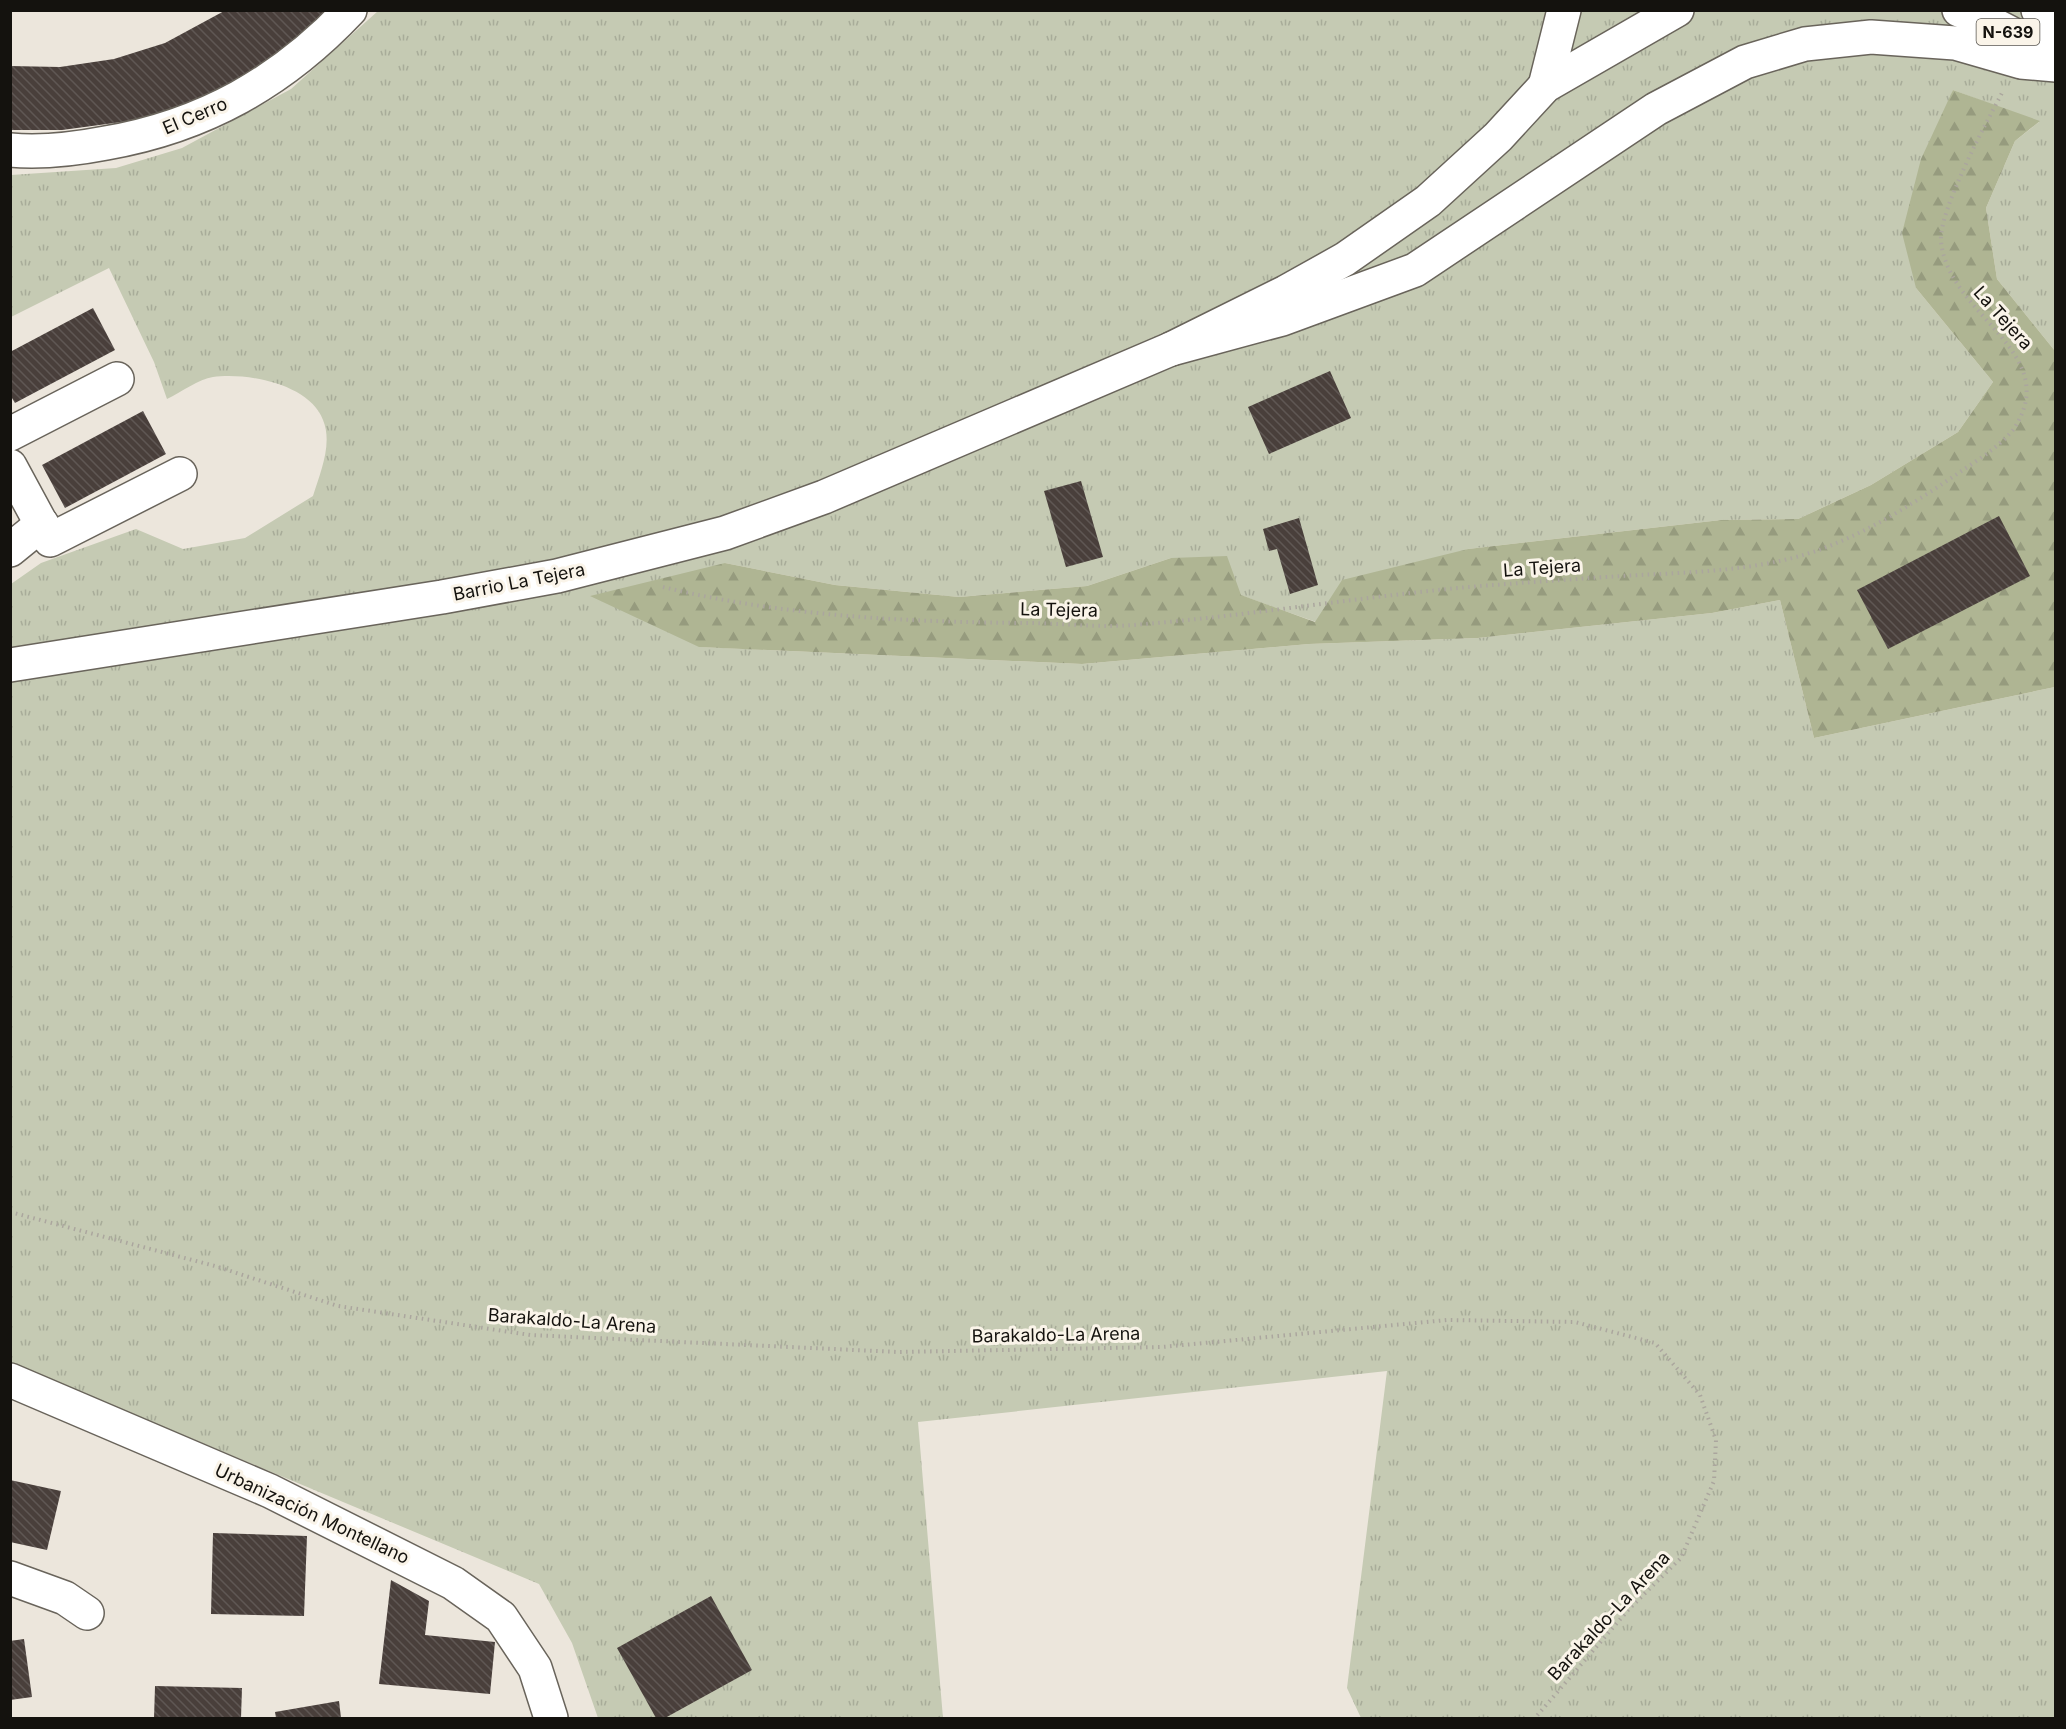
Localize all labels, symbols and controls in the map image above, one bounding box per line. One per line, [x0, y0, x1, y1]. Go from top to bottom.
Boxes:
road number: N-639 [1976, 19, 2040, 45]
street label: El Cerro [159, 93, 230, 139]
street label: La Tejera [1970, 282, 2037, 354]
street label: La Tejera [1502, 554, 1582, 581]
street label: Barrio La Tejera [451, 558, 587, 605]
street label: La Tejera [1020, 598, 1098, 621]
street label: Barakaldo-La Arena [487, 1304, 657, 1337]
street label: Barakaldo-La Arena [971, 1323, 1141, 1346]
street label: Urbanización Montellano [212, 1459, 413, 1568]
street label: Barakaldo-La Arena [1543, 1547, 1674, 1685]

